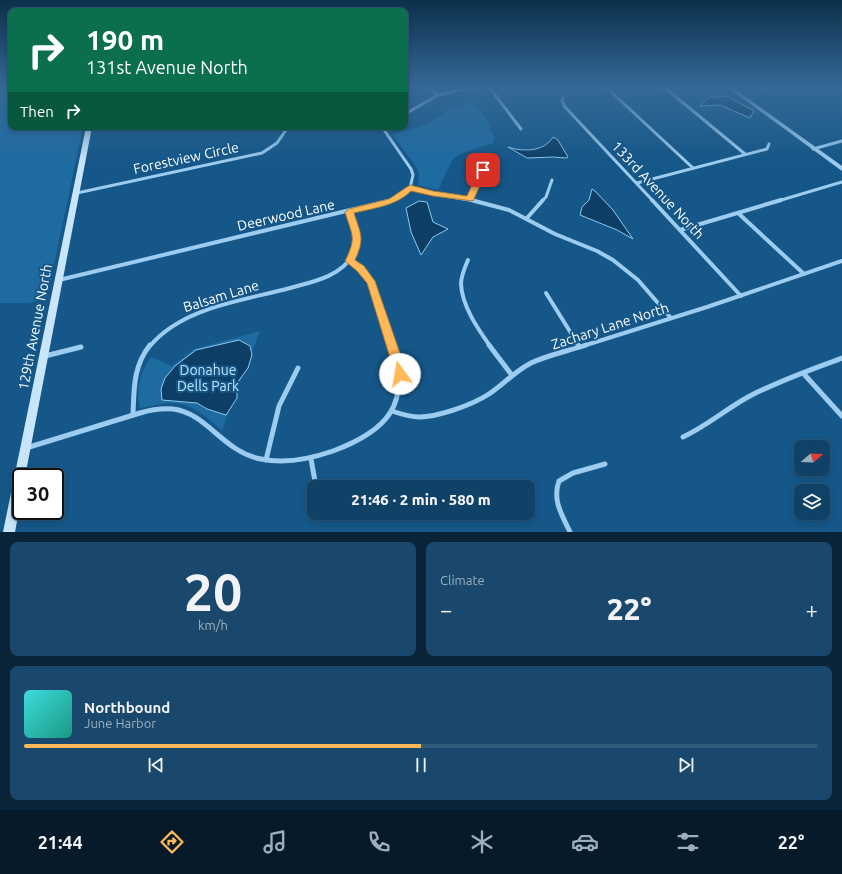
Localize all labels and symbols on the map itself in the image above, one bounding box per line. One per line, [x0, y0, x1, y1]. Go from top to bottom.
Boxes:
street label: 133rd Avenue North [609, 138, 707, 242]
street label: Forestview Circle [132, 139, 240, 177]
pin [466, 153, 500, 187]
street label: Deerwood Lane [236, 196, 336, 234]
street label: 129th Avenue North [15, 263, 55, 391]
street label: Balsam Lane [181, 277, 261, 315]
street label: Zachary Lane North [549, 299, 671, 353]
position arrow [379, 353, 421, 395]
park label: Donahue Dells Park [177, 362, 239, 394]
north arrow [794, 440, 830, 476]
speed limit sign: 30 [12, 468, 64, 520]

